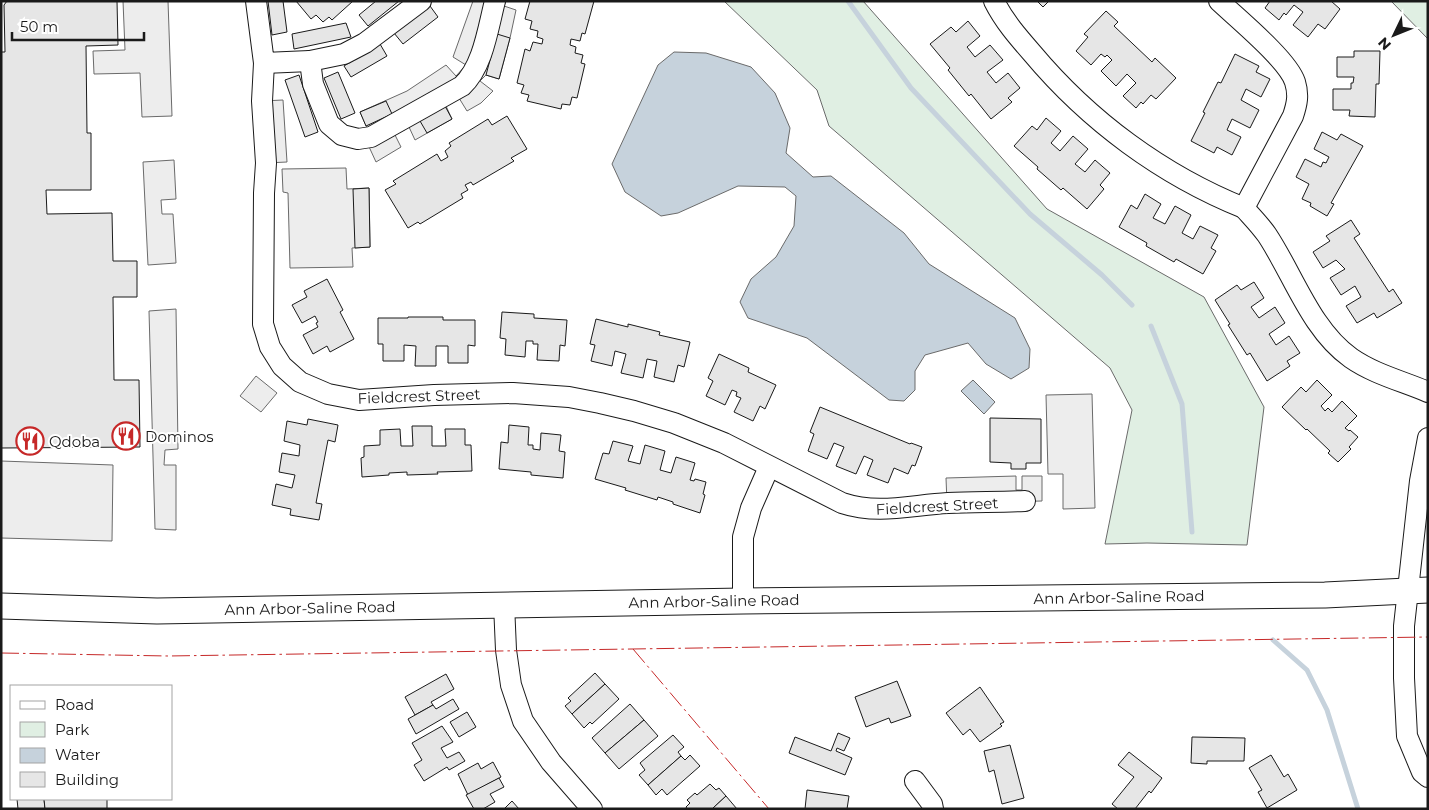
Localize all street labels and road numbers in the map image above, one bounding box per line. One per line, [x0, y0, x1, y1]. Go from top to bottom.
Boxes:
street label: Fieldcrest Street [357, 384, 481, 408]
street label: Fieldcrest Street [875, 493, 999, 519]
street label: Ann Arbor-Saline Road [1033, 586, 1205, 608]
street label: Ann Arbor-Saline Road [628, 590, 800, 612]
street label: Ann Arbor-Saline Road [224, 597, 396, 619]

